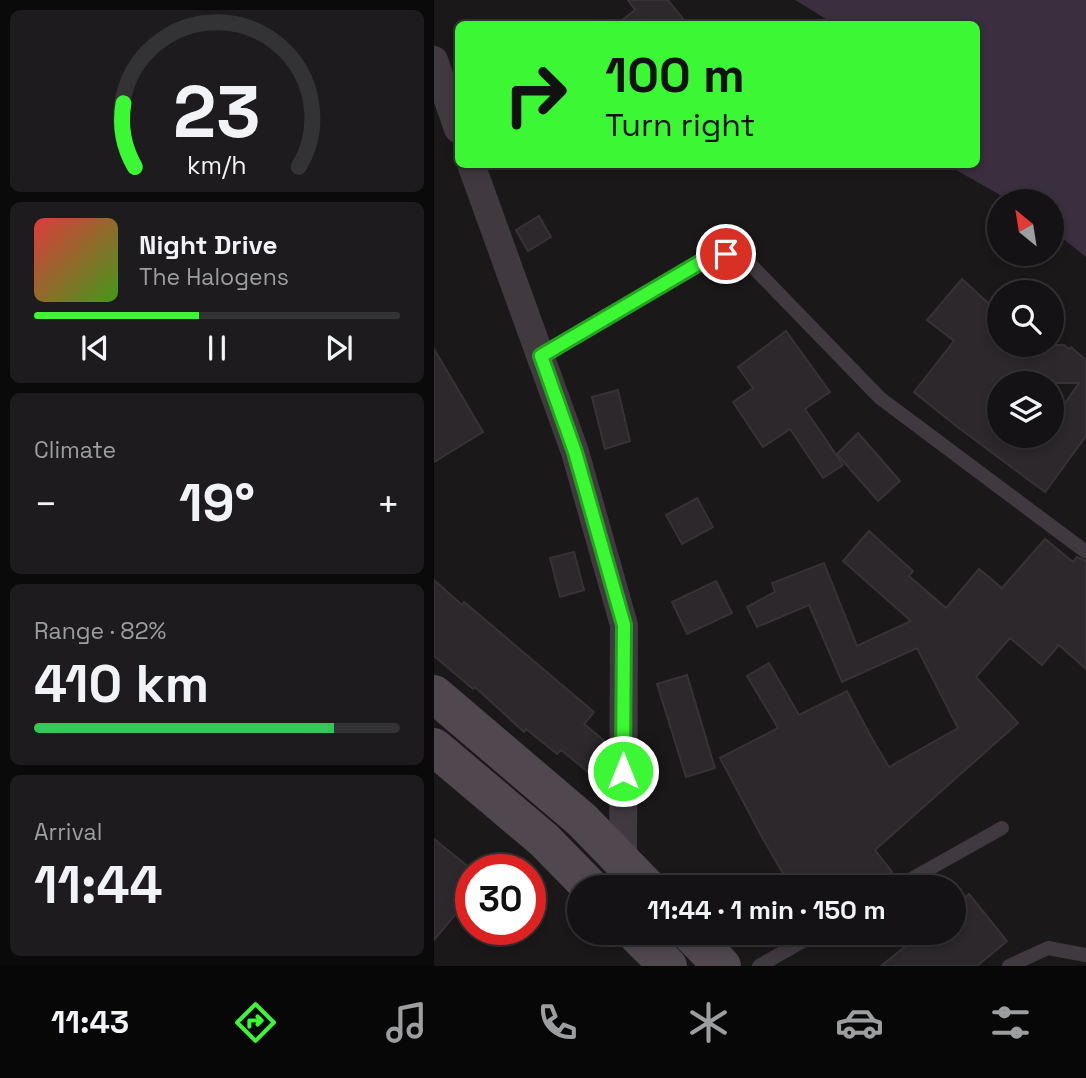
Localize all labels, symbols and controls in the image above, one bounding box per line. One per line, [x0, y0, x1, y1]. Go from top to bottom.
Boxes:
text: 100 m [605, 44, 745, 106]
icon: right [490, 49, 581, 140]
text: 23 [173, 65, 261, 158]
text: Turn right [605, 105, 755, 145]
text: km/h [187, 149, 247, 181]
north arrow [987, 189, 1064, 266]
map controls [987, 189, 1064, 448]
pin [696, 224, 756, 284]
text: Night Drive [139, 228, 277, 262]
icon: arrive [707, 235, 745, 273]
text: The Halogens [139, 262, 289, 292]
button: search [987, 280, 1064, 357]
icon: previous [76, 329, 114, 367]
icon: pause [198, 329, 236, 367]
icon: next [320, 329, 358, 367]
button: layers [987, 371, 1064, 448]
text: Climate [34, 435, 116, 465]
text: 19° [179, 470, 255, 536]
text: − [34, 480, 58, 528]
text: + [376, 480, 400, 528]
text: Range · 82% [34, 616, 166, 646]
text: 410 km [34, 651, 209, 717]
position arrow [586, 734, 660, 808]
text: Arrival [34, 817, 102, 847]
text: 11:44 [34, 852, 163, 918]
speed limit sign: 30 [455, 854, 546, 945]
text: 11:44 · 1 min · 150 m [647, 893, 886, 927]
icon: directions [231, 998, 280, 1047]
icon: music [382, 998, 431, 1047]
icon: phone [533, 998, 582, 1047]
icon: climate [684, 998, 733, 1047]
icon: car [835, 998, 884, 1047]
icon: filters [986, 998, 1035, 1047]
text: 11:43 [51, 1002, 129, 1042]

